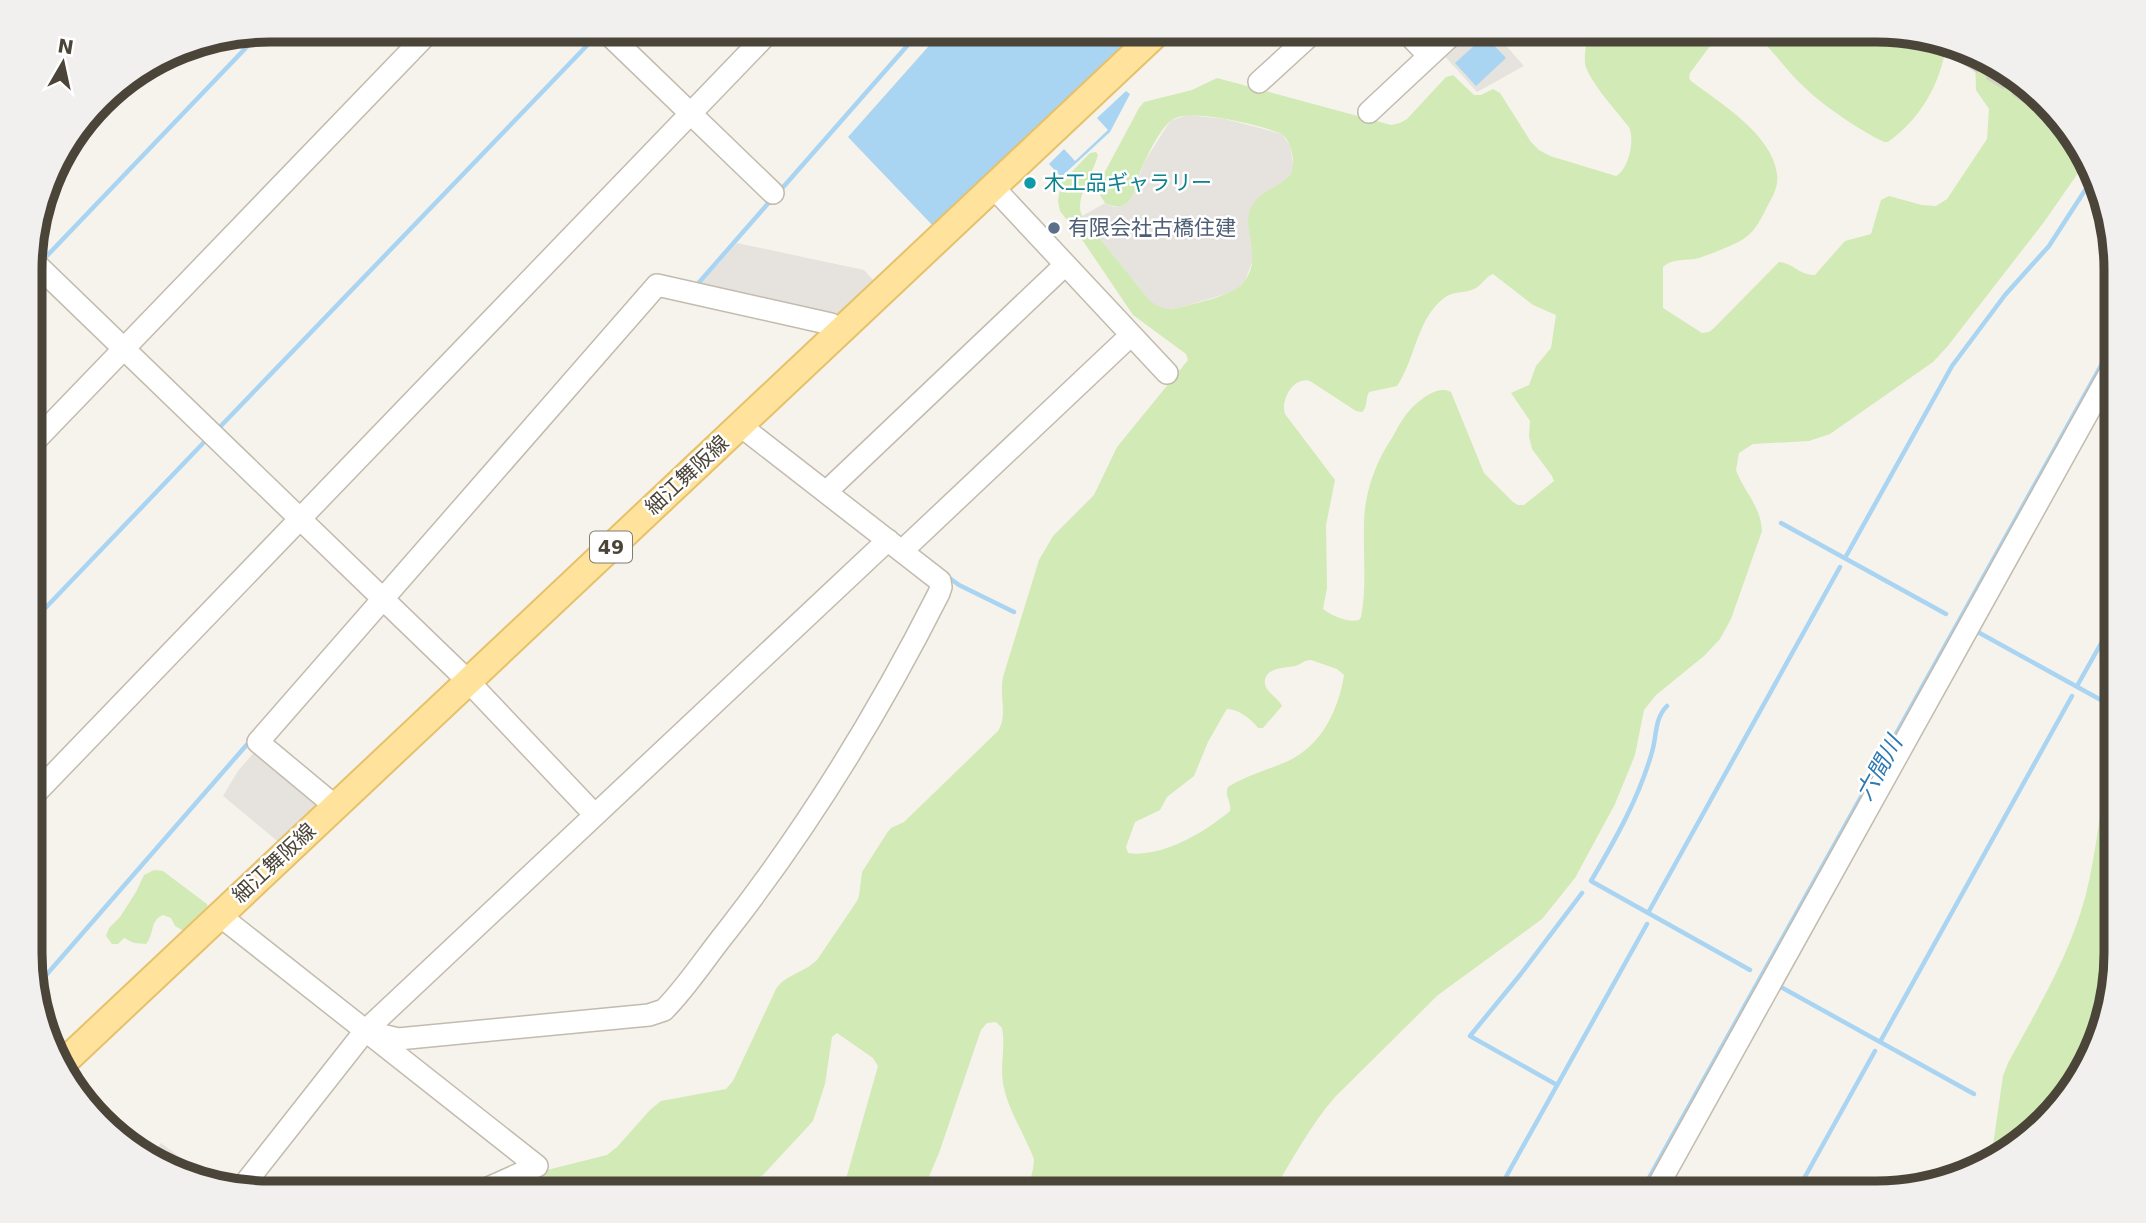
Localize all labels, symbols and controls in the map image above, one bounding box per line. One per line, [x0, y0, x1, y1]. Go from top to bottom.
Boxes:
north arrow [28, 28, 98, 98]
text: N [56, 34, 75, 58]
place label: 木工品ギャラリー [1044, 171, 1212, 195]
marker: 木工品ギャラリー [1022, 175, 1038, 191]
place label: 有限会社古橋住建 [1068, 216, 1236, 240]
marker: 有限会社古橋住建 [1046, 220, 1062, 236]
street label: 細江舞阪線 [640, 430, 734, 520]
road number: 49 [590, 532, 632, 562]
water label: 六間川 [1851, 729, 1909, 804]
street label: 細江舞阪線 [227, 818, 321, 908]

